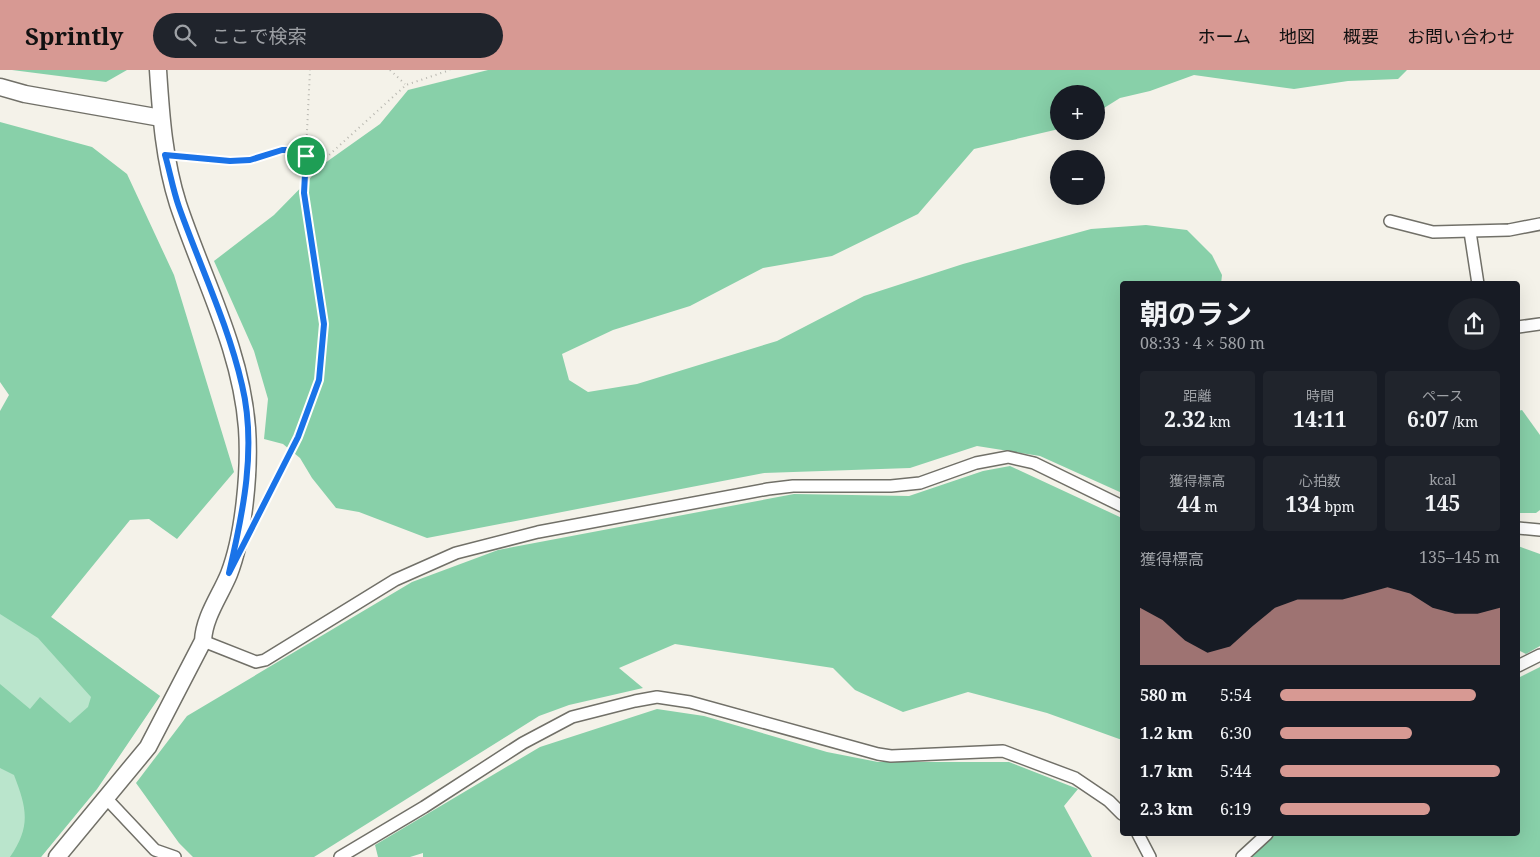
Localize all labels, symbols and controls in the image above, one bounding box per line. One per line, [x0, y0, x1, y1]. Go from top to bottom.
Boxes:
search box [153, 13, 503, 58]
text: Sprintly [25, 19, 123, 52]
icon: search [171, 21, 199, 49]
text: ここで検索 [211, 23, 306, 49]
text: ホーム [1198, 24, 1251, 48]
text: 地図 [1279, 24, 1315, 48]
text: 概要 [1343, 24, 1379, 48]
text: お問い合わせ [1407, 24, 1515, 48]
map controls [1050, 85, 1105, 205]
button: + [1050, 85, 1105, 140]
pin [285, 135, 327, 177]
icon: arrive [292, 142, 320, 170]
button: − [1050, 150, 1105, 205]
text: 朝のラン [1140, 294, 1252, 332]
button: share [1448, 298, 1500, 350]
text: 08:33 · 4 × 580 m [1140, 332, 1265, 354]
text: 距離 [1183, 386, 1211, 405]
text: 時間 [1306, 386, 1334, 405]
text: ペース [1422, 386, 1463, 405]
text: 2.32 [1164, 405, 1206, 433]
text: 14:11 [1293, 405, 1347, 433]
text: 6:07 [1407, 405, 1449, 433]
text: km [1206, 412, 1231, 431]
text: /km [1449, 412, 1478, 431]
text: kcal [1429, 470, 1456, 489]
text: 獲得標高 [1169, 471, 1225, 490]
text: 心拍数 [1299, 471, 1341, 490]
text: 145 [1425, 489, 1460, 517]
text: 44 [1177, 490, 1201, 518]
text: 134 [1285, 490, 1321, 518]
text: m [1201, 497, 1218, 516]
text: bpm [1321, 497, 1355, 516]
text: 135–145 m [1419, 546, 1500, 568]
text: 獲得標高 [1140, 548, 1204, 570]
text: 580 m [1140, 684, 1187, 706]
text: 5:54 [1220, 684, 1251, 706]
text: 1.2 km [1140, 722, 1193, 744]
text: 6:30 [1220, 722, 1251, 744]
text: 1.7 km [1140, 760, 1193, 782]
text: 5:44 [1220, 760, 1251, 782]
text: 2.3 km [1140, 798, 1193, 820]
text: 6:19 [1220, 798, 1251, 820]

